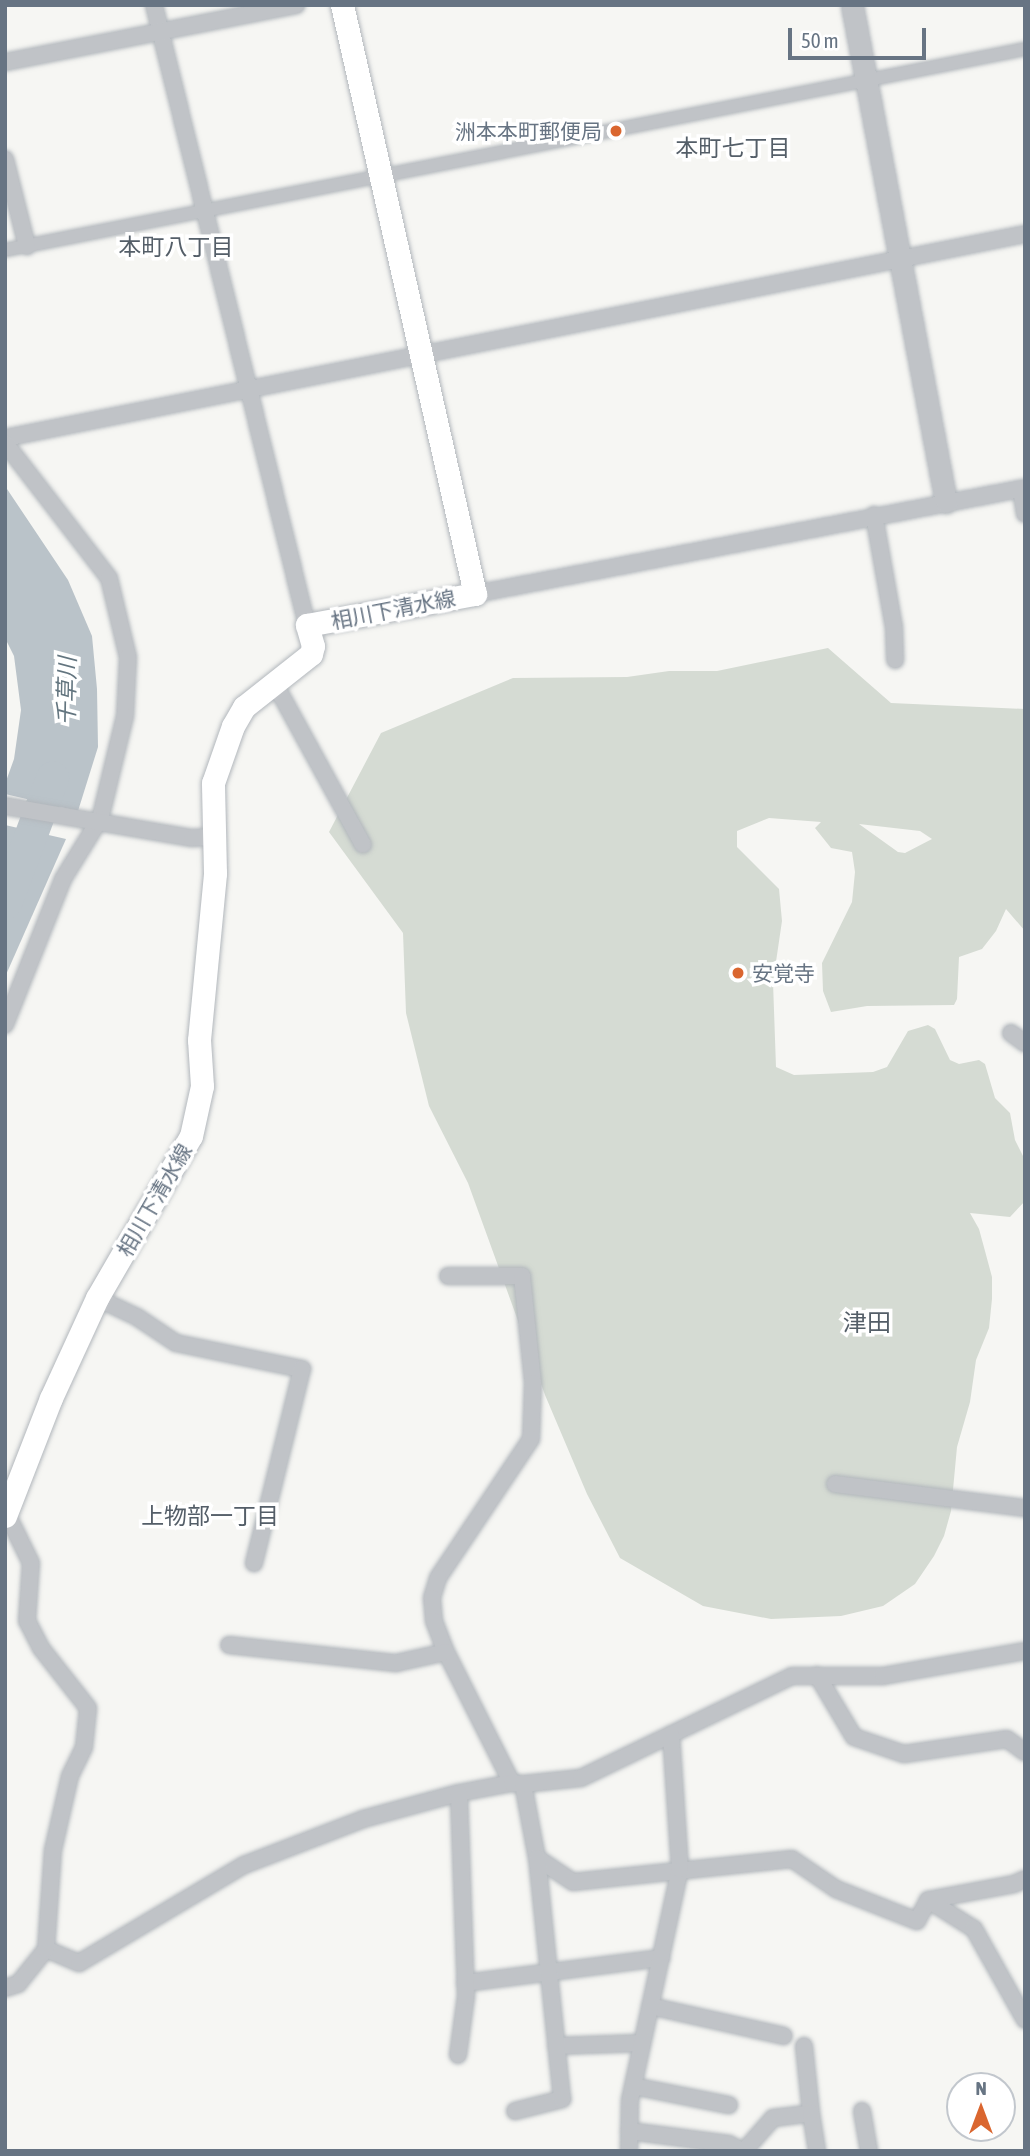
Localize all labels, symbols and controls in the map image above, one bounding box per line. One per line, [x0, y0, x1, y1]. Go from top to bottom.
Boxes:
scale bar [792, 14, 930, 58]
text: 50 m [801, 28, 839, 52]
place label: 洲本本町郵便局 [455, 118, 602, 144]
marker: 洲本本町郵便局 [608, 123, 624, 139]
district label: 本町七丁目 [676, 134, 790, 162]
district label: 本町八丁目 [119, 233, 233, 261]
street label: 相川下清水線 [329, 585, 457, 633]
water label: 千草川 [53, 656, 81, 726]
place label: 安覚寺 [752, 960, 815, 986]
marker: 安覚寺 [730, 965, 746, 981]
street label: 相川下清水線 [112, 1139, 196, 1261]
district label: 津田 [843, 1309, 891, 1337]
district label: 上物部一丁目 [141, 1502, 279, 1530]
north arrow [946, 2072, 1016, 2142]
text: N [975, 2077, 987, 2099]

